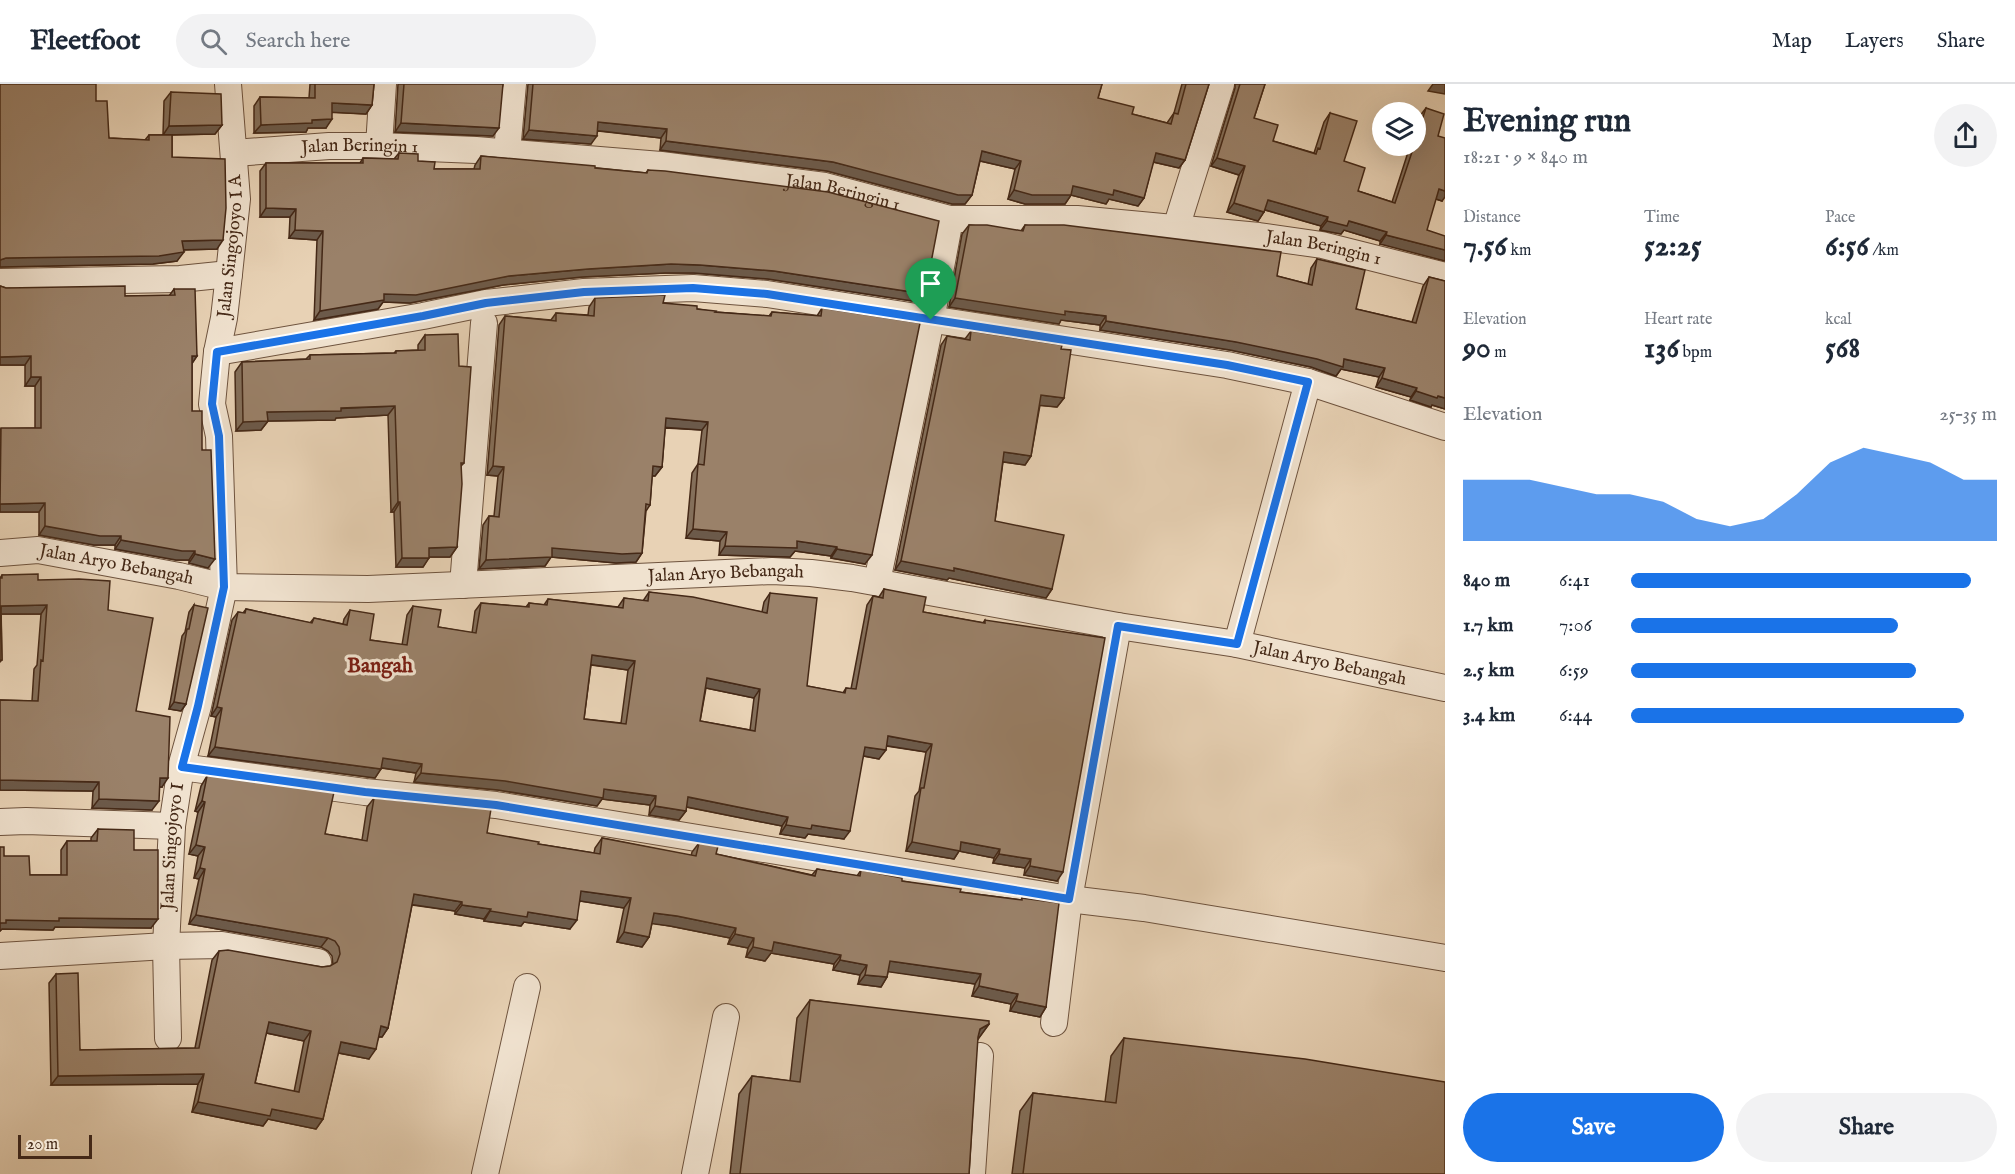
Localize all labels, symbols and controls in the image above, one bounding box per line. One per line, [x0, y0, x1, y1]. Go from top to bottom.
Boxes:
search box [176, 14, 596, 68]
text: Fleetfoot [30, 24, 140, 59]
icon: search [197, 25, 230, 58]
text: Search here [245, 27, 350, 55]
text: Map [1772, 28, 1812, 55]
text: Layers [1845, 28, 1904, 55]
text: Share [1937, 28, 1985, 55]
text: Evening run [1463, 101, 1631, 143]
map controls [1372, 102, 1426, 156]
button: layers [1372, 102, 1426, 156]
button: share [1934, 104, 1997, 167]
street label: Jalan Beringin 1 [298, 135, 419, 160]
text: 18:21 · 9 × 840 m [1463, 145, 1588, 170]
street label: Jalan Beringin 1 [782, 169, 903, 217]
street label: Jalan Singojoyo I A [212, 173, 248, 321]
text: Distance [1463, 208, 1521, 228]
text: Time [1644, 208, 1680, 228]
text: Pace [1825, 208, 1855, 228]
street label: Jalan Beringin 1 [1262, 225, 1383, 271]
text: 7.56 [1463, 228, 1507, 266]
text: 52:25 [1644, 228, 1702, 266]
text: 6:56 [1825, 228, 1869, 266]
text: km [1507, 241, 1531, 261]
text: /km [1869, 241, 1899, 261]
pin [905, 258, 956, 320]
icon: arrive [914, 267, 947, 300]
text: Elevation [1463, 310, 1526, 330]
text: Heart rate [1644, 310, 1712, 330]
text: kcal [1825, 310, 1852, 330]
text: 90 [1463, 330, 1491, 368]
text: 136 [1644, 330, 1679, 368]
text: 568 [1825, 330, 1860, 368]
text: m [1491, 343, 1507, 363]
text: bpm [1679, 343, 1712, 363]
text: Elevation [1463, 402, 1542, 427]
text: 25–35 m [1939, 402, 1997, 427]
street label: Jalan Aryo Bebangah [36, 539, 196, 591]
street label: Jalan Aryo Bebangah [645, 559, 805, 588]
text: 840 m [1463, 568, 1510, 593]
text: 6:41 [1559, 568, 1590, 593]
text: 1.7 km [1463, 613, 1514, 638]
text: 7:06 [1559, 613, 1592, 638]
street label: Jalan Aryo Bebangah [1249, 636, 1409, 691]
district label: Bangah [347, 653, 414, 680]
text: 2.5 km [1463, 658, 1514, 683]
text: 6:59 [1559, 658, 1589, 683]
text: 3.4 km [1463, 703, 1515, 728]
text: 6:44 [1559, 703, 1592, 728]
street label: Jalan Singojoyo I [156, 781, 190, 912]
button: Save [1463, 1093, 1724, 1162]
button: Share [1736, 1093, 1997, 1162]
scale bar [18, 1132, 92, 1160]
text: 20 m [27, 1135, 58, 1155]

